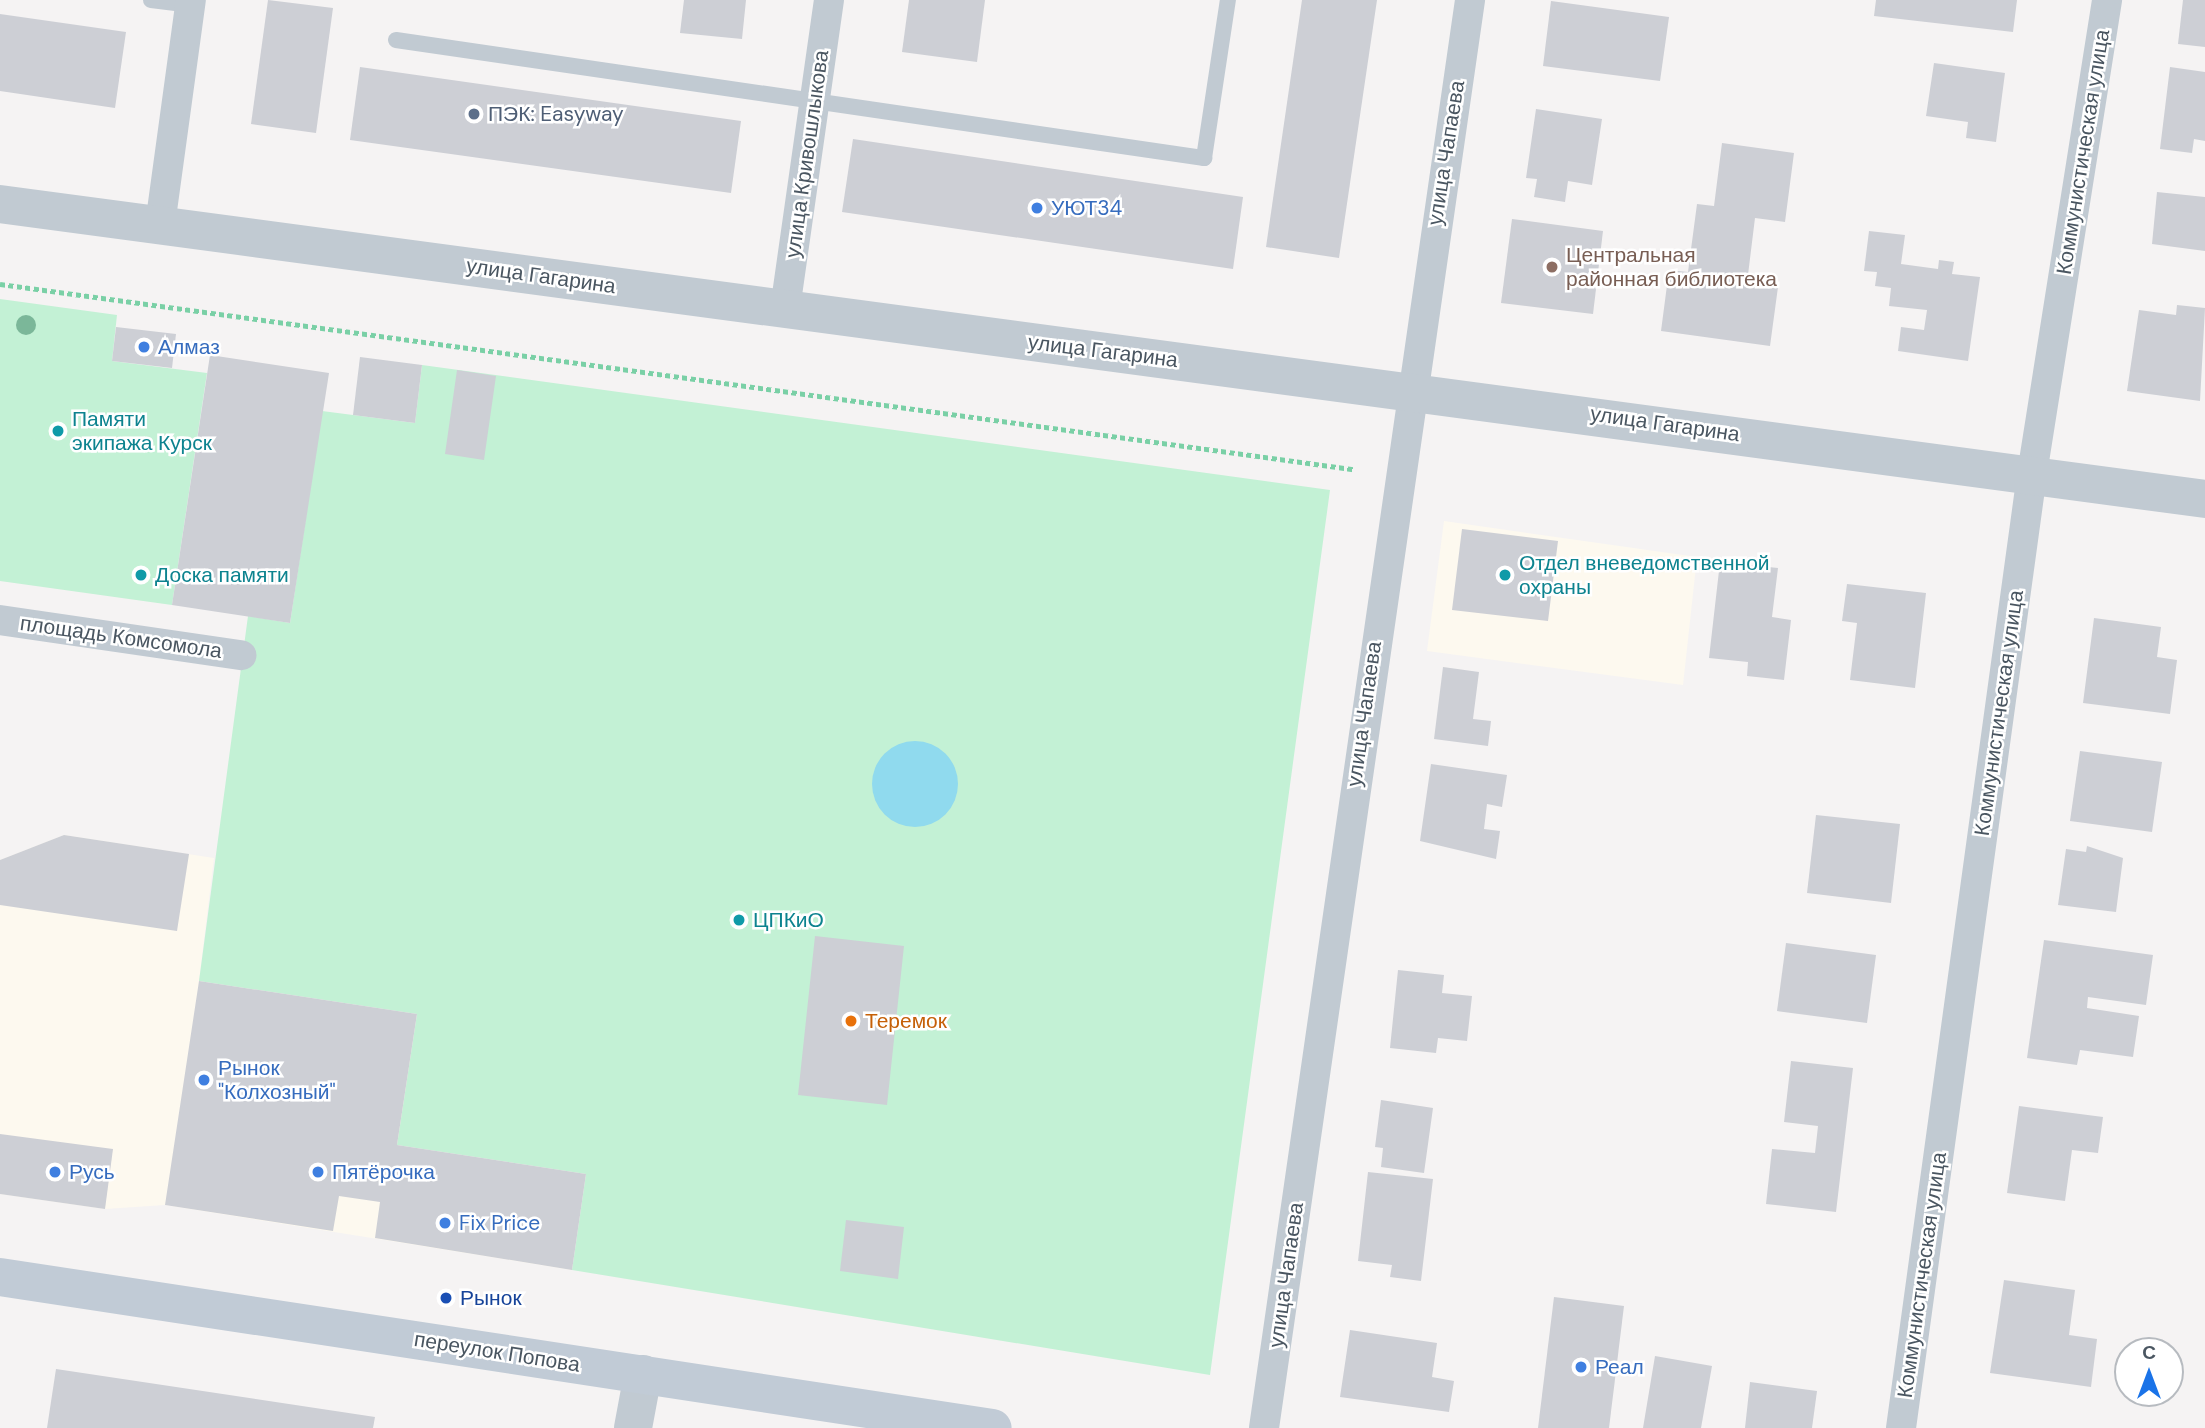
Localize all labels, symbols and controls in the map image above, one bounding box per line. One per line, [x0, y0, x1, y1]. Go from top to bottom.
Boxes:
street label: Коммунистическая улица [2051, 28, 2115, 276]
street label: улица Кривошлыкова [780, 49, 834, 259]
street label: улица Чапаева [1422, 79, 1470, 227]
place label: ПЭК: Easyway [488, 101, 624, 127]
marker: ПЭК: Easyway [466, 106, 482, 122]
place label: УЮТ34 [1051, 195, 1122, 221]
marker: УЮТ34 [1029, 200, 1045, 216]
place label: Центральная районная библиотека [1566, 242, 1777, 292]
street label: улица Гагарина [465, 253, 617, 299]
marker: Центральная районная библиотека [1544, 259, 1560, 275]
street label: улица Гагарина [1027, 329, 1179, 373]
place label: Алмаз [158, 334, 220, 360]
marker: Алмаз [136, 339, 152, 355]
street label: улица Гагарина [1589, 401, 1741, 447]
place label: Памяти экипажа Курск [72, 406, 212, 456]
marker: Памяти экипажа Курск [50, 423, 66, 439]
place label: Отдел вневедомственной охраны [1519, 550, 1770, 600]
place label: Доска памяти [155, 562, 289, 588]
marker: Доска памяти [133, 567, 149, 583]
marker: Отдел вневедомственной охраны [1497, 567, 1513, 583]
street label: Коммунистическая улица [1969, 589, 2029, 837]
street label: площадь Комсомола [18, 610, 224, 664]
street label: улица Чапаева [1341, 640, 1387, 788]
place label: ЦПКиО [753, 907, 824, 933]
marker: ЦПКиО [731, 912, 747, 928]
place label: Теремок [865, 1008, 947, 1034]
marker: Теремок [843, 1013, 859, 1029]
place label: Рынок "Колхозный" [218, 1055, 336, 1105]
marker: Рынок "Колхозный" [196, 1072, 212, 1088]
street label: Коммунистическая улица [1892, 1151, 1952, 1399]
place label: Русь [69, 1159, 115, 1185]
place label: Пятёрочка [332, 1159, 435, 1185]
marker: Русь [47, 1164, 63, 1180]
marker: Пятёрочка [310, 1164, 326, 1180]
street label: улица Чапаева [1263, 1201, 1309, 1349]
place label: Fix Price [459, 1210, 540, 1236]
marker: Fix Price [437, 1215, 453, 1231]
place label: Рынок [460, 1285, 522, 1311]
marker: Рынок [438, 1290, 454, 1306]
street label: переулок Попова [412, 1326, 582, 1378]
north arrow [2114, 1337, 2184, 1407]
text: С [2142, 1340, 2156, 1365]
place label: Реал [1595, 1354, 1644, 1380]
marker: Реал [1573, 1359, 1589, 1375]

